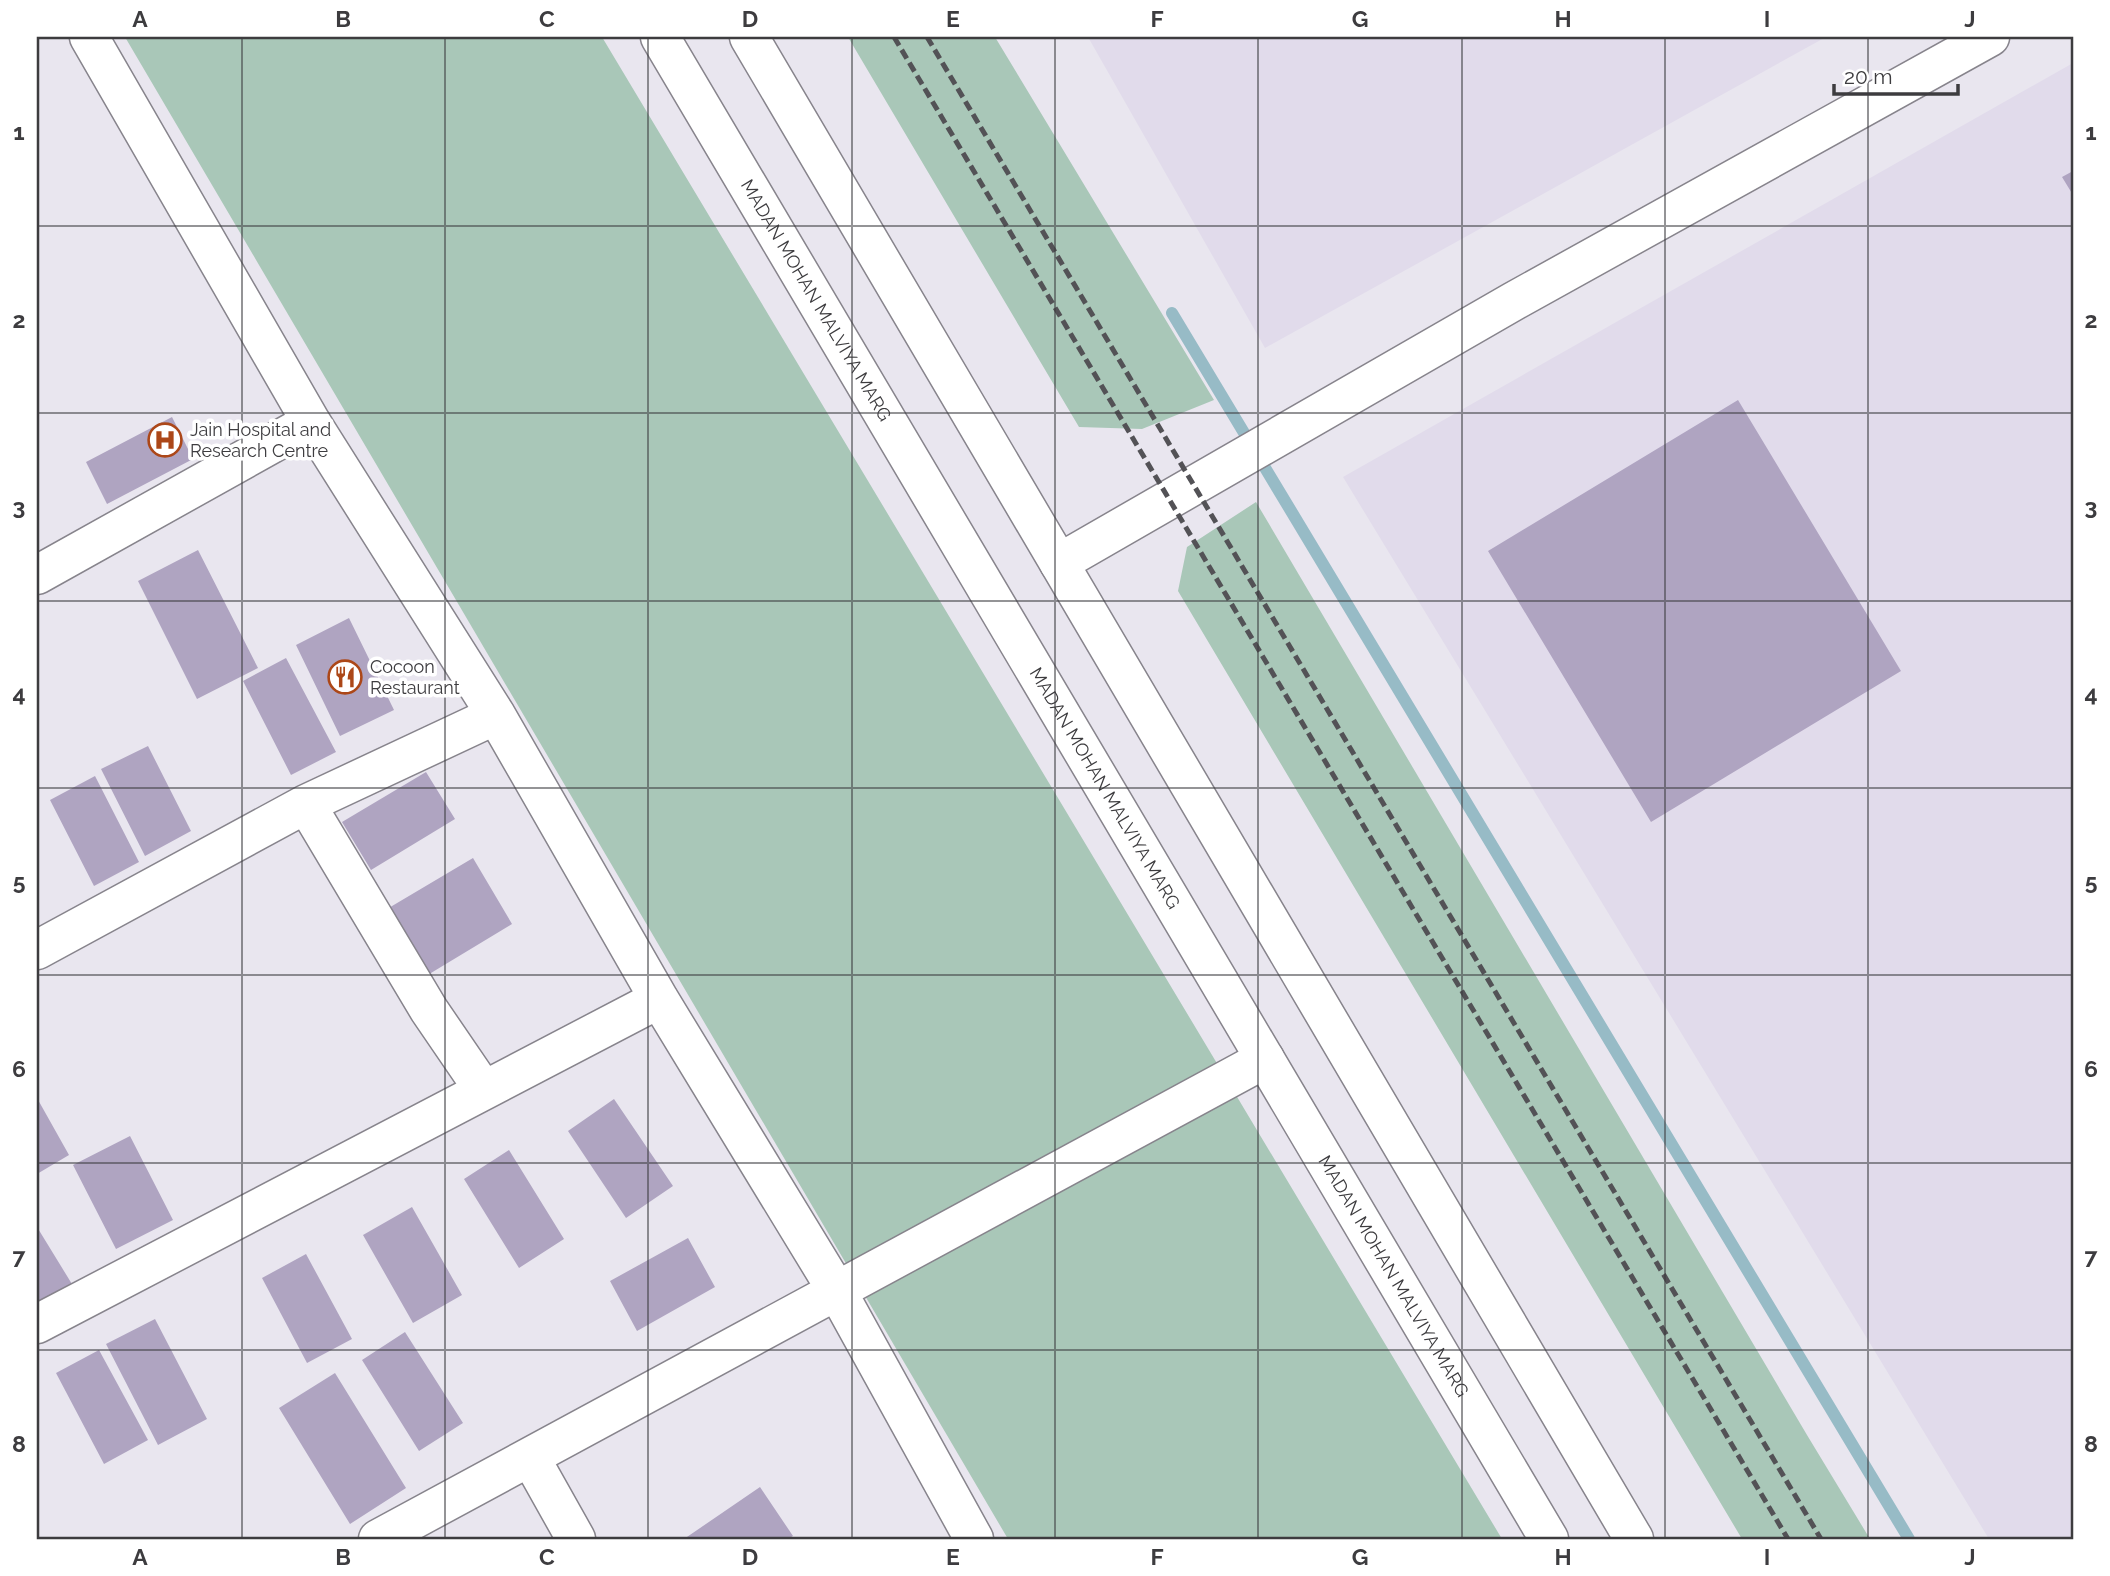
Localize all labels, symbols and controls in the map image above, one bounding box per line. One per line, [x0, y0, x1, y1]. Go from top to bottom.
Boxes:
text: A [132, 5, 148, 32]
text: B [335, 5, 351, 32]
text: C [539, 5, 555, 32]
text: D [742, 5, 758, 32]
text: E [946, 5, 960, 32]
text: F [1150, 5, 1164, 32]
text: G [1352, 5, 1368, 32]
text: H [1554, 5, 1572, 32]
text: I [1764, 5, 1770, 32]
text: J [1964, 5, 1976, 32]
scale bar [1834, 52, 1958, 96]
text: 20 m [1844, 64, 1892, 89]
text: 1 [13, 118, 25, 145]
text: 1 [2085, 118, 2097, 145]
street label: MADAN MOHAN MALVIYA MARG [737, 176, 896, 425]
text: 2 [13, 306, 25, 333]
text: 2 [2085, 306, 2097, 333]
place label: Jain Hospital and Research Centre [190, 419, 331, 461]
hospital icon: Jain Hospital and Research Centre [146, 421, 184, 459]
text: 3 [13, 493, 25, 520]
text: 3 [2085, 493, 2097, 520]
place label: Cocoon Restaurant [370, 656, 460, 698]
restaurant icon: Cocoon Restaurant [326, 658, 364, 696]
street label: MADAN MOHAN MALVIYA MARG [1026, 664, 1185, 912]
text: 4 [12, 680, 26, 707]
text: 4 [2084, 680, 2098, 707]
text: 5 [13, 868, 26, 895]
text: 5 [2085, 868, 2098, 895]
text: 6 [12, 1055, 26, 1082]
text: 6 [2084, 1055, 2098, 1082]
street label: MADAN MOHAN MALVIYA MARG [1314, 1151, 1473, 1400]
text: 7 [13, 1242, 26, 1269]
text: 7 [2085, 1242, 2098, 1269]
text: 8 [12, 1430, 26, 1457]
text: 8 [2084, 1430, 2098, 1457]
text: A [132, 1543, 148, 1570]
text: B [335, 1543, 351, 1570]
text: C [539, 1543, 555, 1570]
text: D [742, 1543, 758, 1570]
text: E [946, 1543, 960, 1570]
text: F [1150, 1543, 1164, 1570]
text: G [1352, 1543, 1368, 1570]
text: H [1554, 1543, 1572, 1570]
text: I [1764, 1543, 1770, 1570]
text: J [1964, 1543, 1976, 1570]

